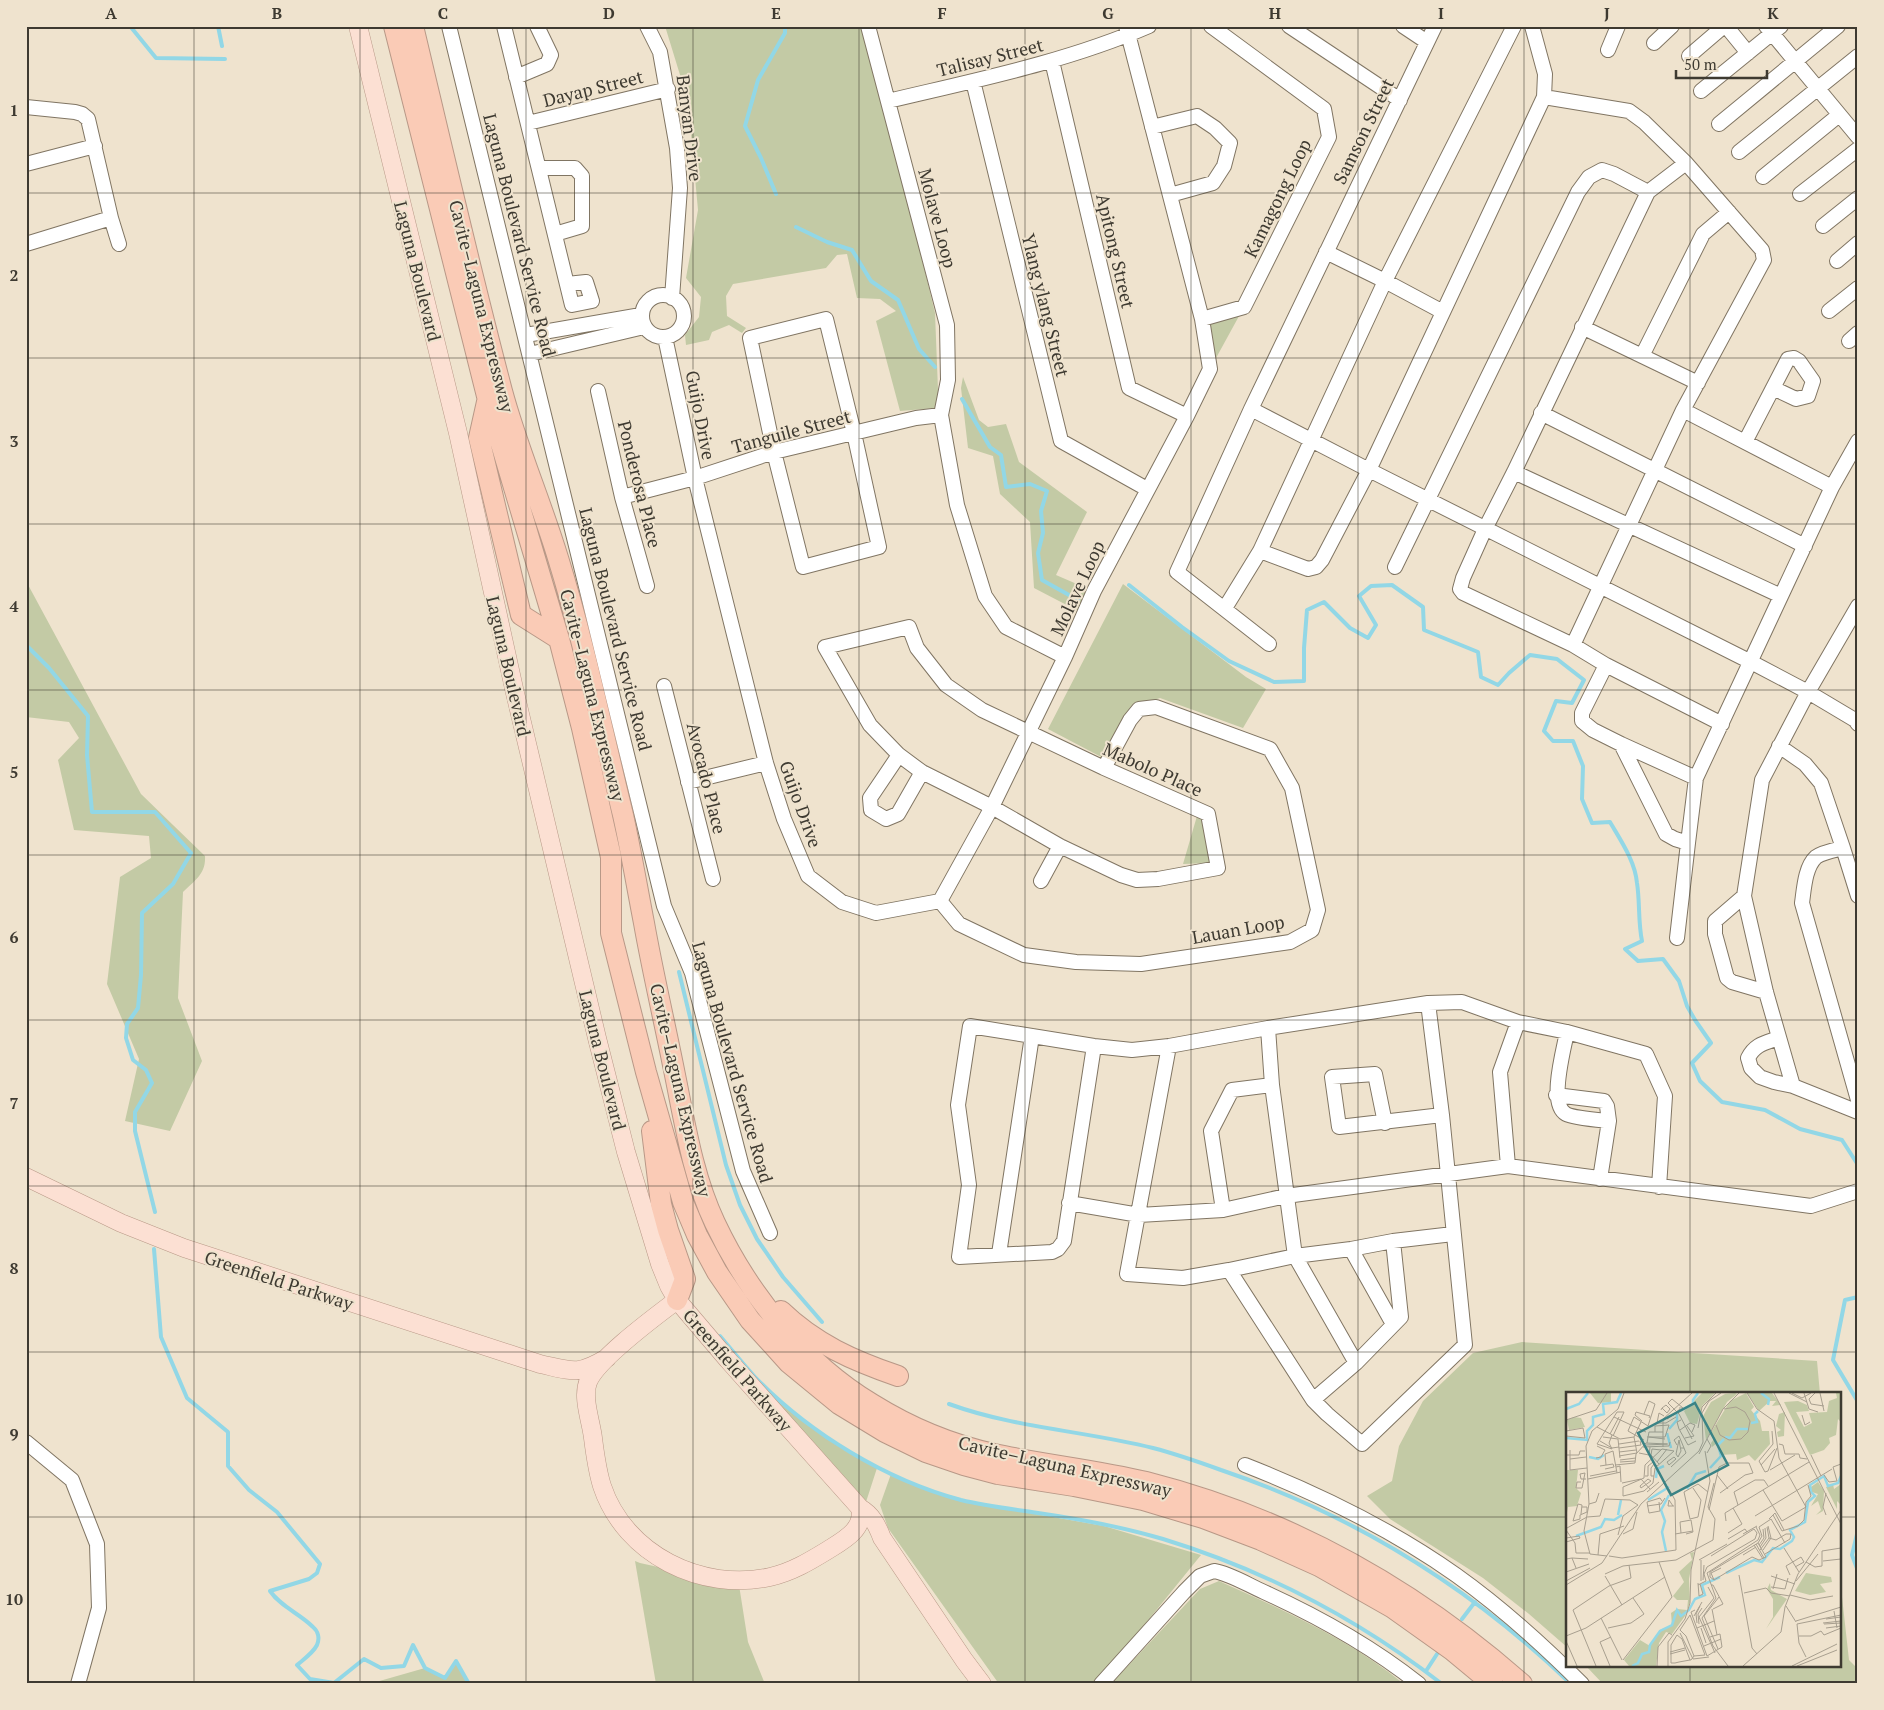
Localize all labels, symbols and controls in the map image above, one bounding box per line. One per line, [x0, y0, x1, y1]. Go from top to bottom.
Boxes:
text: A [105, 2, 117, 24]
text: B [272, 2, 282, 24]
text: C [438, 2, 448, 24]
text: D [603, 2, 615, 24]
text: E [771, 2, 781, 24]
text: F [937, 2, 947, 24]
text: G [1102, 2, 1114, 24]
text: H [1269, 2, 1281, 24]
text: I [1438, 2, 1444, 24]
text: J [1604, 2, 1610, 24]
text: K [1767, 2, 1779, 24]
street label: Talisay Street [934, 32, 1046, 82]
scale bar [1676, 48, 1768, 80]
text: 50 m [1684, 54, 1717, 74]
street label: Dayap Street [540, 64, 646, 112]
street label: Banyan Drive [672, 73, 708, 183]
street label: Samson Street [1327, 74, 1399, 188]
text: 1 [9, 99, 19, 121]
street label: Laguna Boulevard Service Road [478, 111, 562, 359]
street label: Kamagong Loop [1238, 135, 1316, 261]
street label: Molave Loop [913, 165, 963, 271]
street label: Apitong Street [1091, 191, 1141, 311]
street label: Cavite–Laguna Expressway [444, 197, 520, 416]
street label: Laguna Boulevard [389, 198, 447, 344]
street label: Ylang ylang Street [1017, 231, 1075, 379]
text: 2 [9, 264, 19, 286]
street label: Guijo Drive [681, 368, 721, 462]
street label: Tanguile Street [729, 403, 854, 458]
street label: Ponderosa Place [613, 418, 667, 550]
text: 3 [9, 430, 19, 452]
street label: Laguna Boulevard Service Road [574, 505, 658, 753]
street label: Molave Loop [1045, 537, 1109, 639]
street label: Cavite–Laguna Expressway [555, 586, 631, 805]
street label: Laguna Boulevard [481, 593, 537, 739]
text: 4 [9, 595, 19, 617]
street label: Avocado Place [682, 720, 732, 836]
street label: Mabolo Place [1099, 736, 1207, 802]
street label: Guijo Drive [774, 757, 828, 851]
text: 5 [9, 761, 19, 783]
street label: Lauan Loop [1190, 909, 1286, 949]
text: 6 [9, 926, 19, 948]
street label: Laguna Boulevard Service Road [687, 939, 779, 1185]
street label: Cavite–Laguna Expressway [645, 981, 717, 1200]
street label: Laguna Boulevard [574, 987, 632, 1133]
text: 7 [9, 1092, 19, 1114]
street label: Greenfield Parkway [202, 1245, 357, 1316]
text: 8 [9, 1257, 19, 1279]
street label: Greenfield Parkway [678, 1304, 798, 1437]
inset map [1566, 1392, 1842, 1668]
text: 9 [9, 1423, 19, 1445]
street label: Cavite–Laguna Expressway [956, 1430, 1175, 1502]
text: 10 [5, 1588, 23, 1610]

